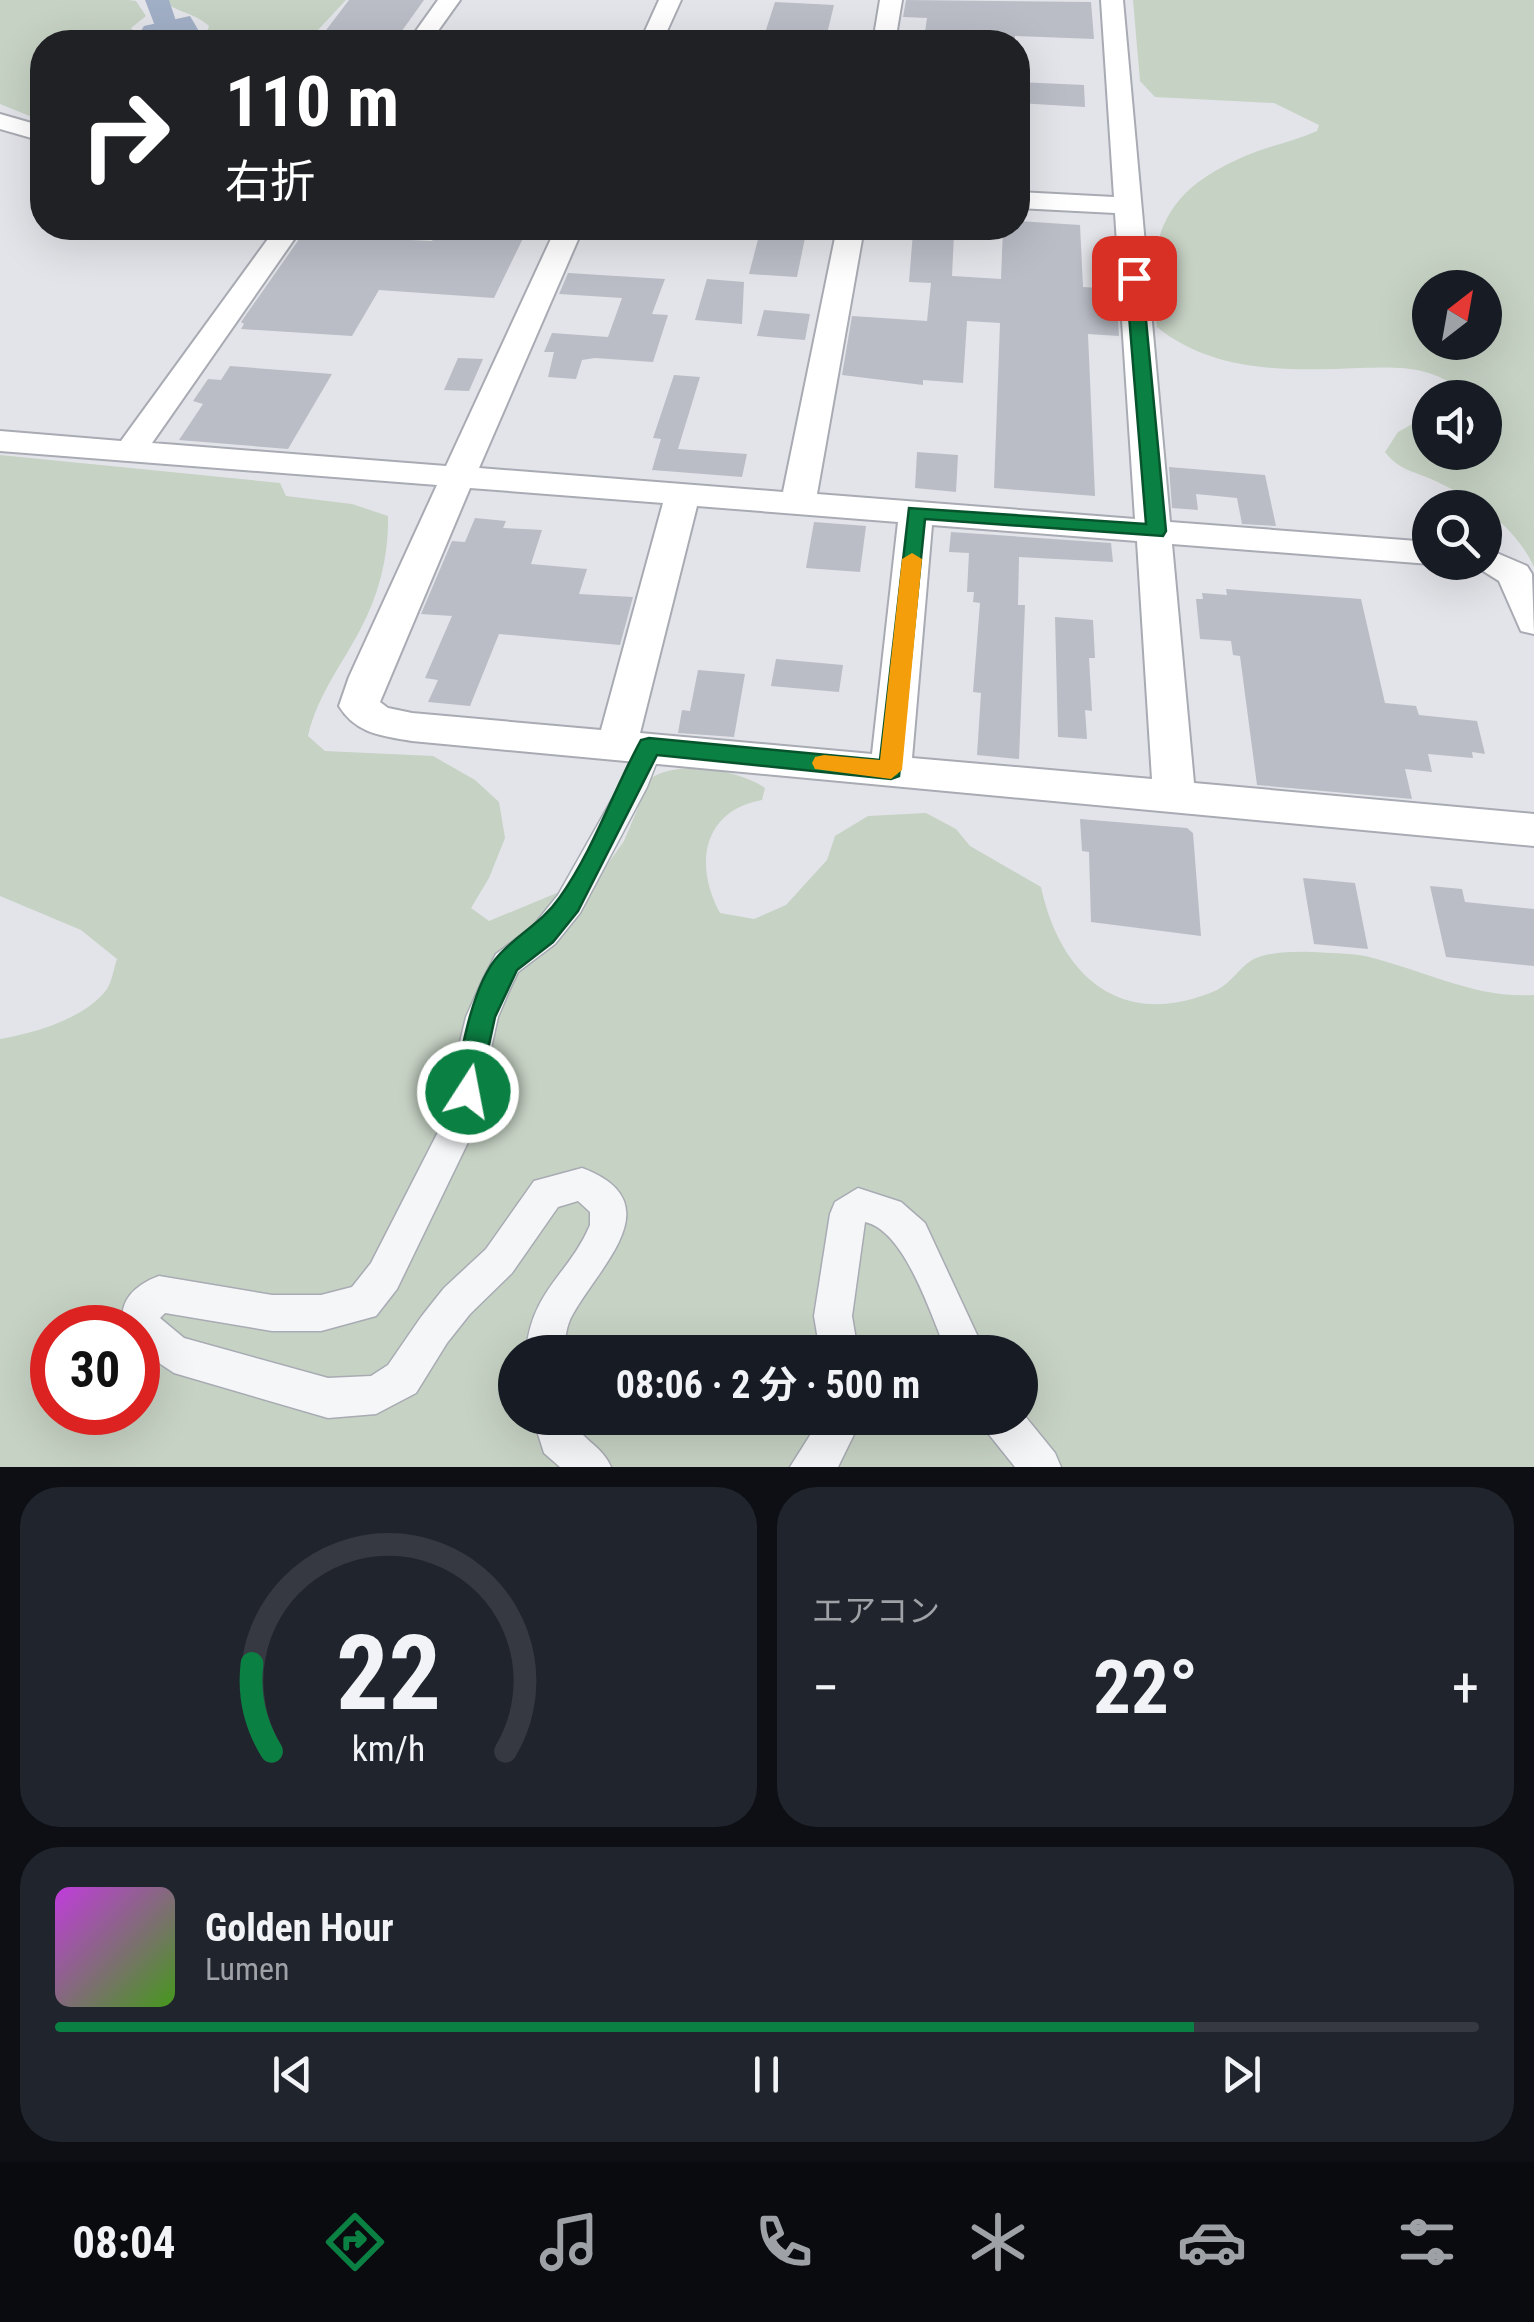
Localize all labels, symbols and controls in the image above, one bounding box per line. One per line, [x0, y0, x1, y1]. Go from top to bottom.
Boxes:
text: 110 m [225, 61, 399, 143]
icon: right [60, 70, 190, 200]
text: 右折 [225, 155, 315, 208]
pin [1092, 236, 1177, 321]
icon: arrive [1107, 251, 1162, 306]
north arrow [1412, 270, 1502, 360]
map controls [1412, 270, 1502, 580]
button: sound [1412, 380, 1502, 470]
button: search [1412, 490, 1502, 580]
position arrow [416, 1040, 520, 1144]
speed limit sign: 30 [30, 1305, 160, 1435]
text: 08:06 · 2 分 · 500 m [616, 1363, 920, 1407]
text: エアコン [812, 1592, 940, 1630]
text: 22 [336, 1613, 441, 1734]
text: 22° [1093, 1643, 1198, 1731]
text: − [812, 1656, 840, 1720]
text: + [1452, 1656, 1479, 1720]
text: km/h [352, 1728, 425, 1770]
text: Golden Hour [205, 1906, 394, 1950]
text: Lumen [205, 1950, 290, 1988]
icon: previous [265, 2047, 320, 2102]
icon: pause [739, 2047, 794, 2102]
icon: next [1214, 2047, 1269, 2102]
icon: directions [320, 2207, 390, 2277]
icon: music [534, 2207, 604, 2277]
icon: phone [749, 2207, 819, 2277]
icon: climate [963, 2207, 1033, 2277]
icon: car [1177, 2207, 1247, 2277]
icon: filters [1392, 2207, 1462, 2277]
text: 08:04 [72, 2216, 175, 2269]

